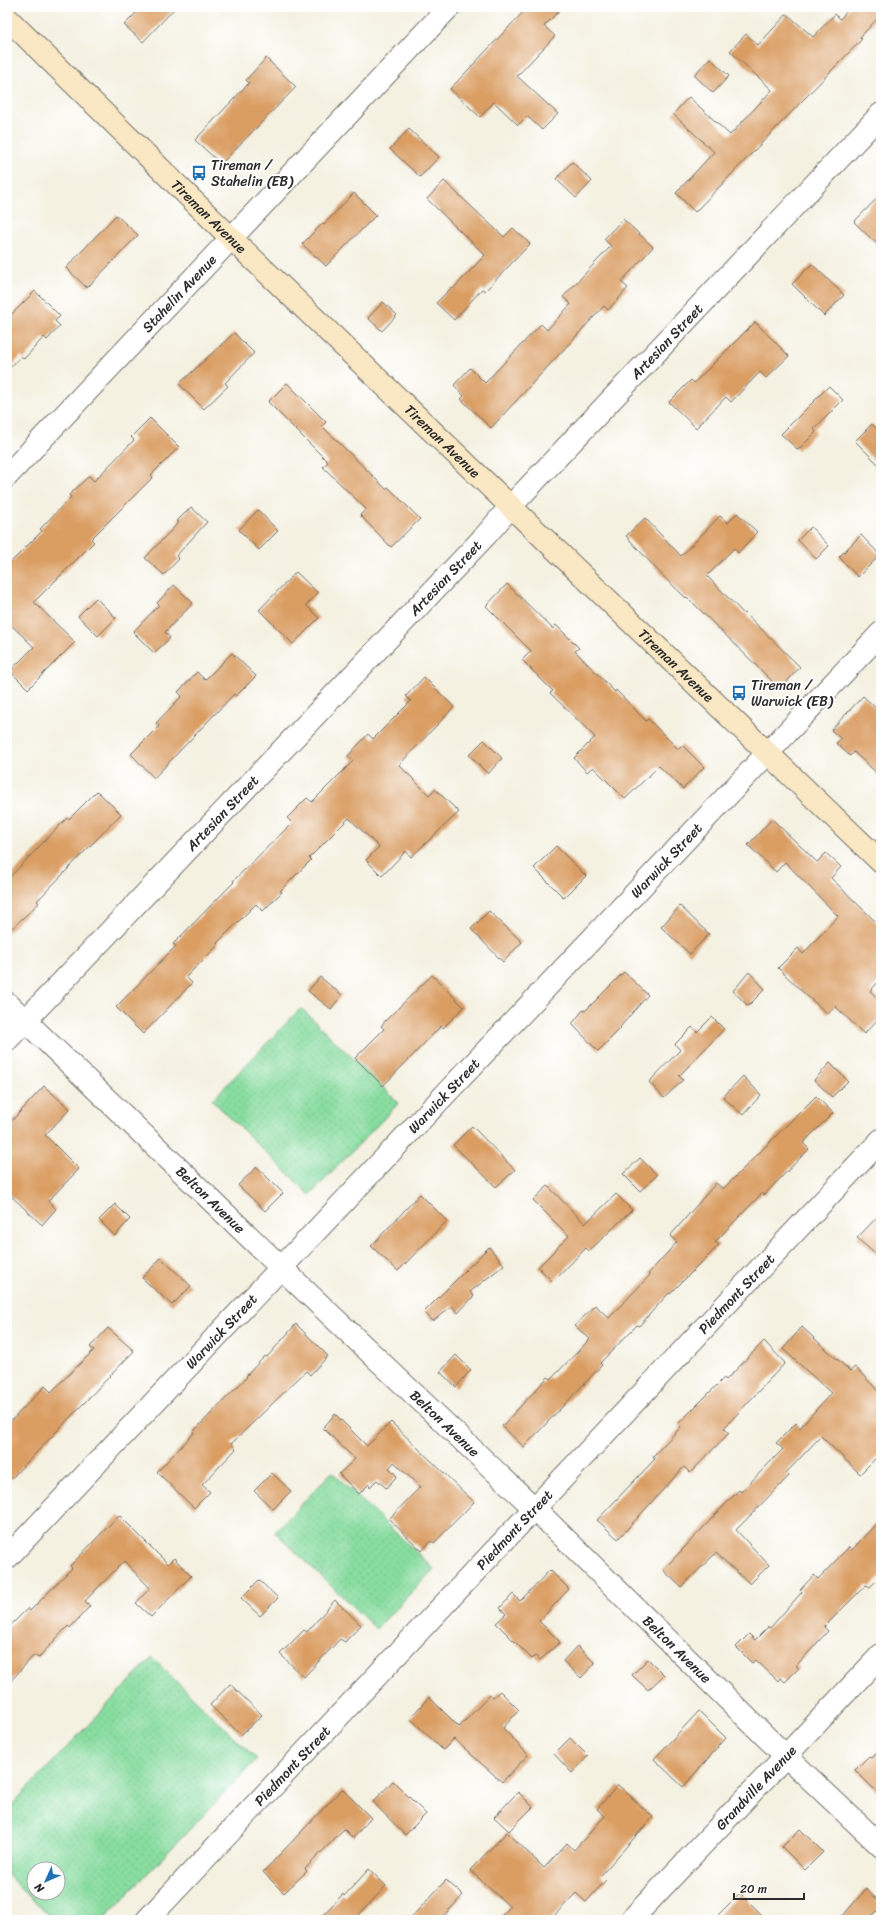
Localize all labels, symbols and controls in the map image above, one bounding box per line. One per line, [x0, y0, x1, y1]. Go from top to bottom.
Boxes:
place label: Tireman / Stahelin (EB) [211, 153, 294, 194]
bus stop icon: Tireman / Stahelin (EB) [190, 164, 208, 182]
street label: Tireman Avenue [165, 173, 253, 260]
street label: Stahelin Avenue [136, 248, 223, 339]
street label: Artesian Street [624, 298, 709, 386]
street label: Tireman Avenue [398, 398, 486, 485]
street label: Artesian Street [402, 534, 488, 623]
street label: Tireman Avenue [632, 623, 720, 709]
place label: Tireman / Warwick (EB) [751, 673, 834, 714]
bus stop icon: Tireman / Warwick (EB) [730, 684, 748, 702]
street label: Artesian Street [180, 769, 265, 858]
street label: Warwick Street [624, 817, 709, 904]
street label: Warwick Street [402, 1052, 486, 1140]
street label: Belton Avenue [169, 1160, 251, 1240]
street label: Piedmont Street [692, 1248, 781, 1340]
street label: Warwick Street [179, 1288, 264, 1375]
street label: Belton Avenue [404, 1384, 485, 1464]
street label: Piedmont Street [470, 1484, 559, 1576]
street label: Belton Avenue [636, 1609, 717, 1690]
street label: Piedmont Street [248, 1720, 337, 1812]
street label: Grandville Avenue [709, 1739, 803, 1837]
north arrow [26, 1861, 66, 1901]
scale bar [734, 1875, 804, 1901]
text: N [30, 1878, 49, 1898]
text: 20 m [740, 1878, 767, 1900]

